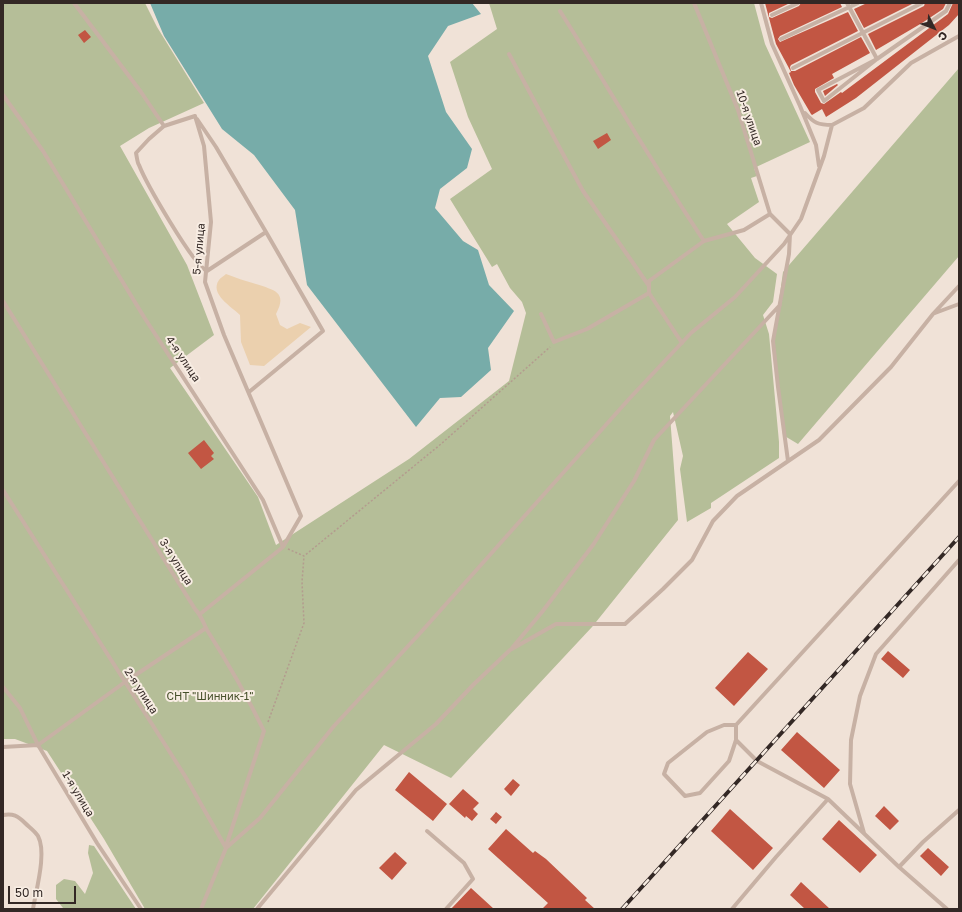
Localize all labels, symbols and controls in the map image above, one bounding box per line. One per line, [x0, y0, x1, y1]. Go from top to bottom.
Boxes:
north arrow [914, 8, 954, 48]
text: С [936, 29, 951, 44]
street label: 10-я улица [733, 89, 765, 147]
street label: 5-я улица [190, 223, 208, 275]
street label: 4-я улица [163, 334, 203, 384]
street label: 3-я улица [157, 537, 195, 587]
street label: 2-я улица [121, 666, 161, 716]
park label: СНТ "Шинник-1" [167, 690, 253, 704]
street label: 1-я улица [59, 769, 97, 819]
scale bar [10, 878, 78, 904]
text: 50 m [15, 885, 43, 900]

